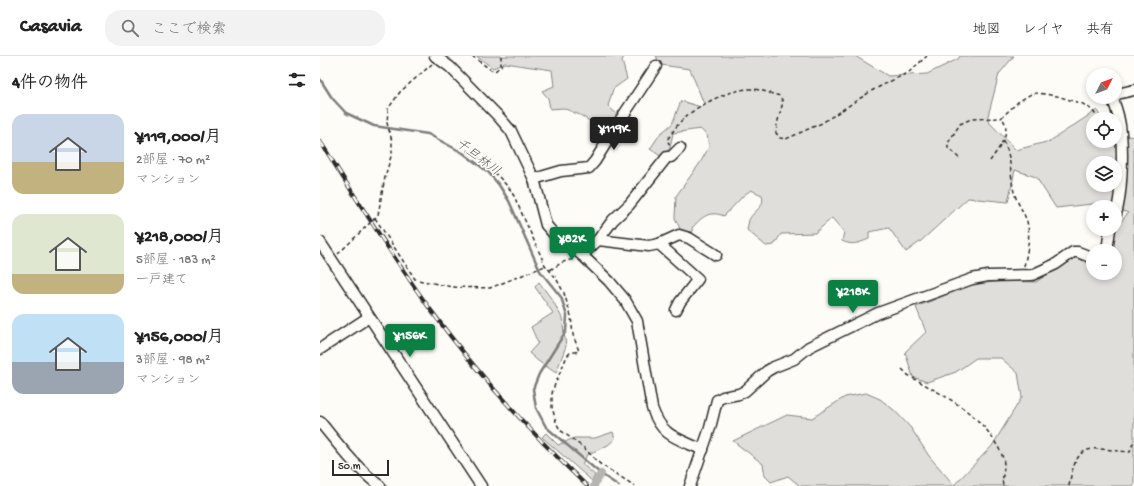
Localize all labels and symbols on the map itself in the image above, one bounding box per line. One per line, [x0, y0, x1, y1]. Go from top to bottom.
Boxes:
north arrow [1086, 68, 1122, 104]
pin: ¥119K [586, 117, 642, 151]
water label: 千旦林川 [452, 136, 503, 180]
pin: ¥82K [548, 227, 596, 261]
pin: ¥218K [825, 280, 881, 314]
pin: ¥156K [382, 324, 438, 358]
scale bar [332, 458, 389, 477]

